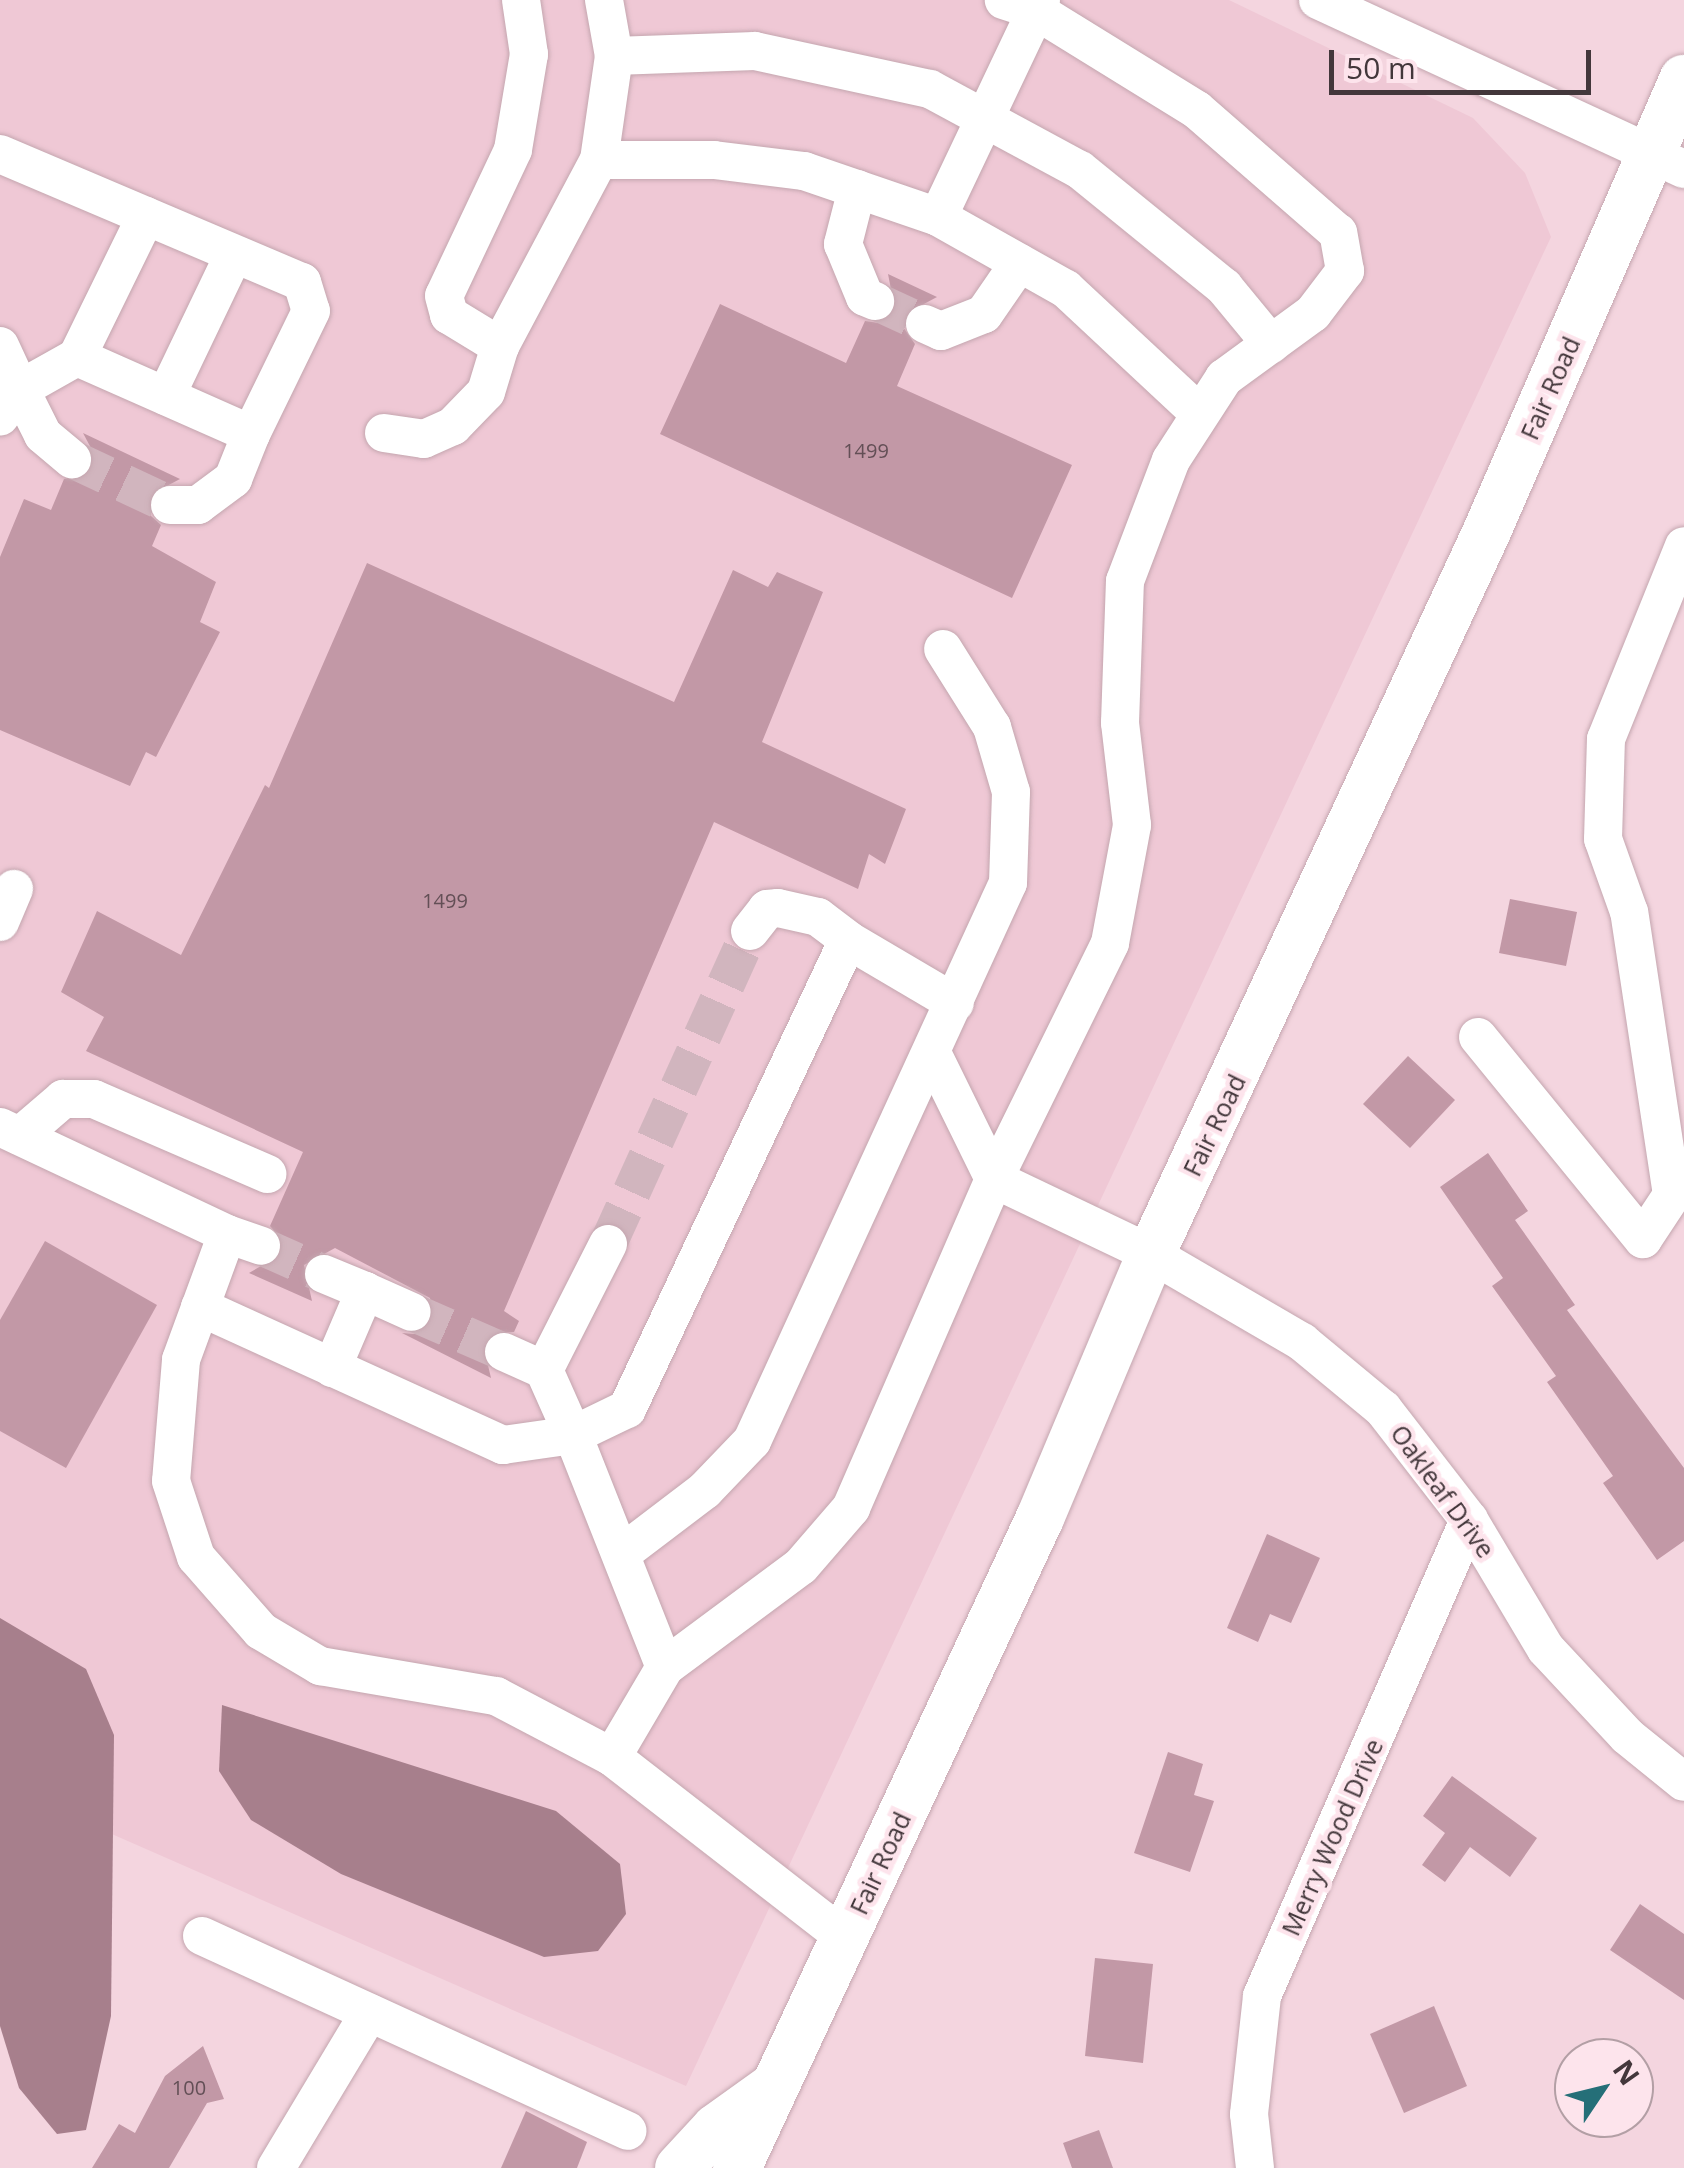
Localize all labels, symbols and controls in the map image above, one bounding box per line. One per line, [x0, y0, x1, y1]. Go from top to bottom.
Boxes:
scale bar [1334, 30, 1596, 92]
text: 50 m [1346, 47, 1416, 88]
street label: Fair Road [1514, 332, 1586, 444]
house number: 1499 [843, 438, 889, 462]
house number: 1499 [422, 888, 468, 912]
street label: Fair Road [1177, 1069, 1251, 1181]
street label: Oakleaf Drive [1385, 1419, 1501, 1563]
street label: Merry Wood Drive [1275, 1734, 1389, 1940]
street label: Fair Road [843, 1807, 917, 1919]
north arrow [1554, 2038, 1654, 2138]
text: N [1605, 2052, 1649, 2092]
house number: 100 [172, 2075, 206, 2099]

